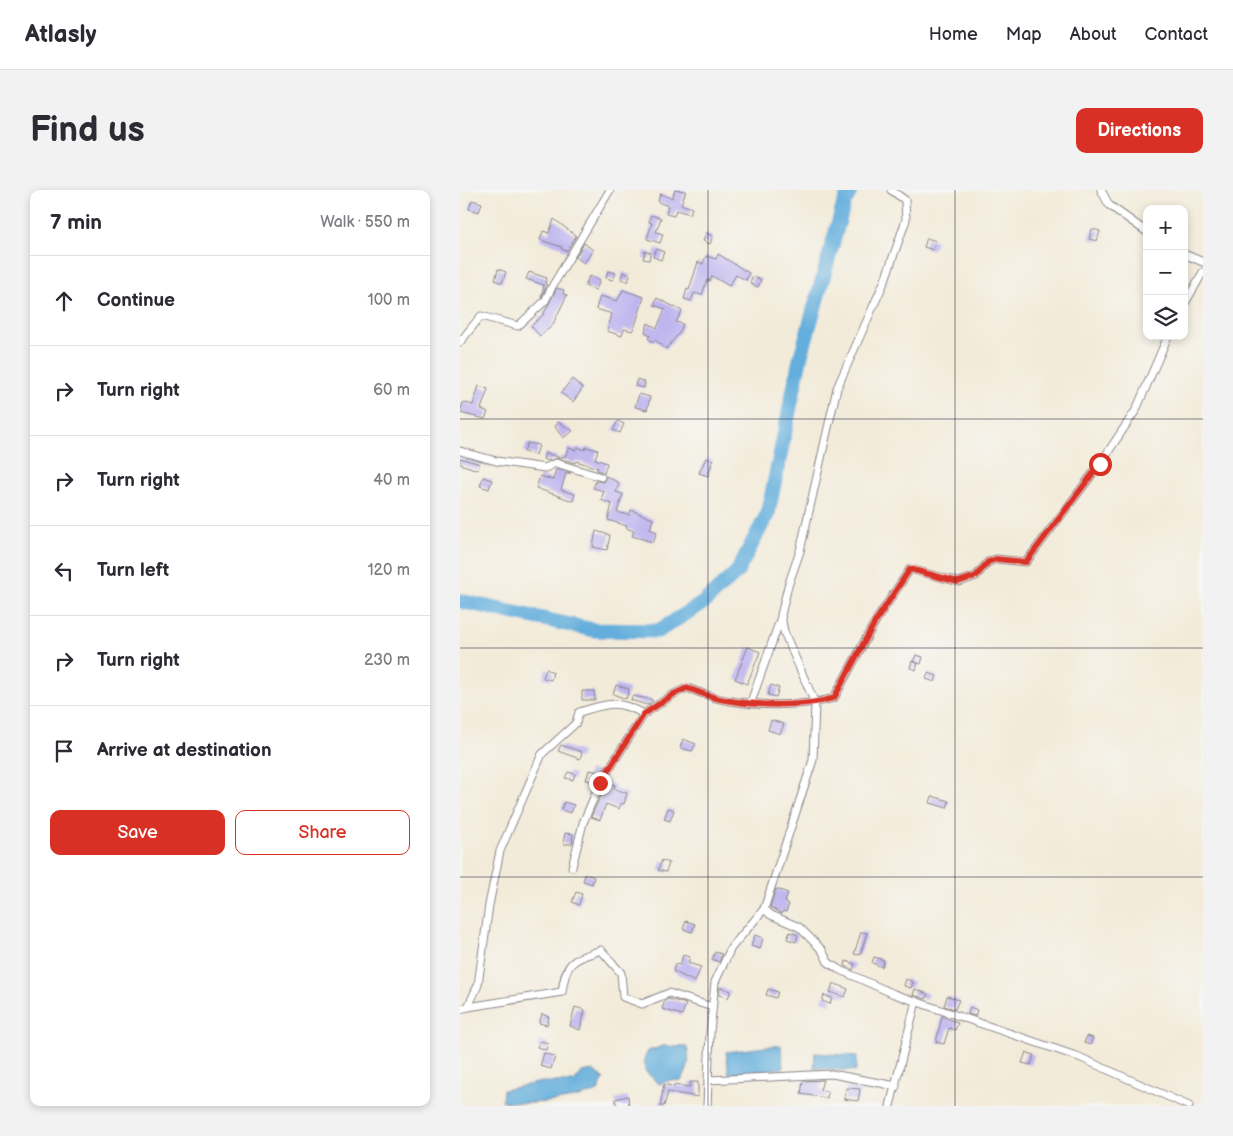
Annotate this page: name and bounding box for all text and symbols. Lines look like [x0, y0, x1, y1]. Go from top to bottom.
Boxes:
text: Atlasly [25, 20, 96, 49]
text: Home [929, 24, 978, 45]
text: Map [1006, 24, 1042, 45]
text: About [1070, 24, 1117, 45]
text: Contact [1145, 24, 1208, 45]
button: Directions [1076, 108, 1203, 153]
text: Find us [30, 109, 145, 152]
map controls [1143, 205, 1188, 340]
button: + [1143, 205, 1188, 250]
text: 7 min [50, 210, 102, 235]
text: Walk · 550 m [320, 213, 410, 232]
button: − [1143, 250, 1188, 295]
icon: ahead [50, 287, 78, 315]
text: Continue [97, 289, 175, 312]
text: 100 m [367, 291, 410, 310]
button: layers [1143, 295, 1188, 340]
icon: right [50, 377, 78, 405]
text: Turn right [97, 379, 180, 402]
text: 60 m [373, 381, 410, 400]
route start [1089, 453, 1112, 476]
icon: right [50, 467, 78, 495]
text: Turn right [97, 469, 180, 492]
text: 40 m [373, 471, 410, 490]
icon: left [50, 557, 78, 585]
text: Turn left [97, 559, 169, 582]
text: 120 m [367, 561, 410, 580]
icon: right [50, 647, 78, 675]
text: Turn right [97, 649, 180, 672]
text: 230 m [364, 651, 410, 670]
icon: arrive [50, 737, 78, 765]
text: Arrive at destination [97, 739, 272, 762]
route end [589, 772, 612, 795]
button: Save [50, 810, 225, 855]
button: Share [235, 810, 410, 855]

